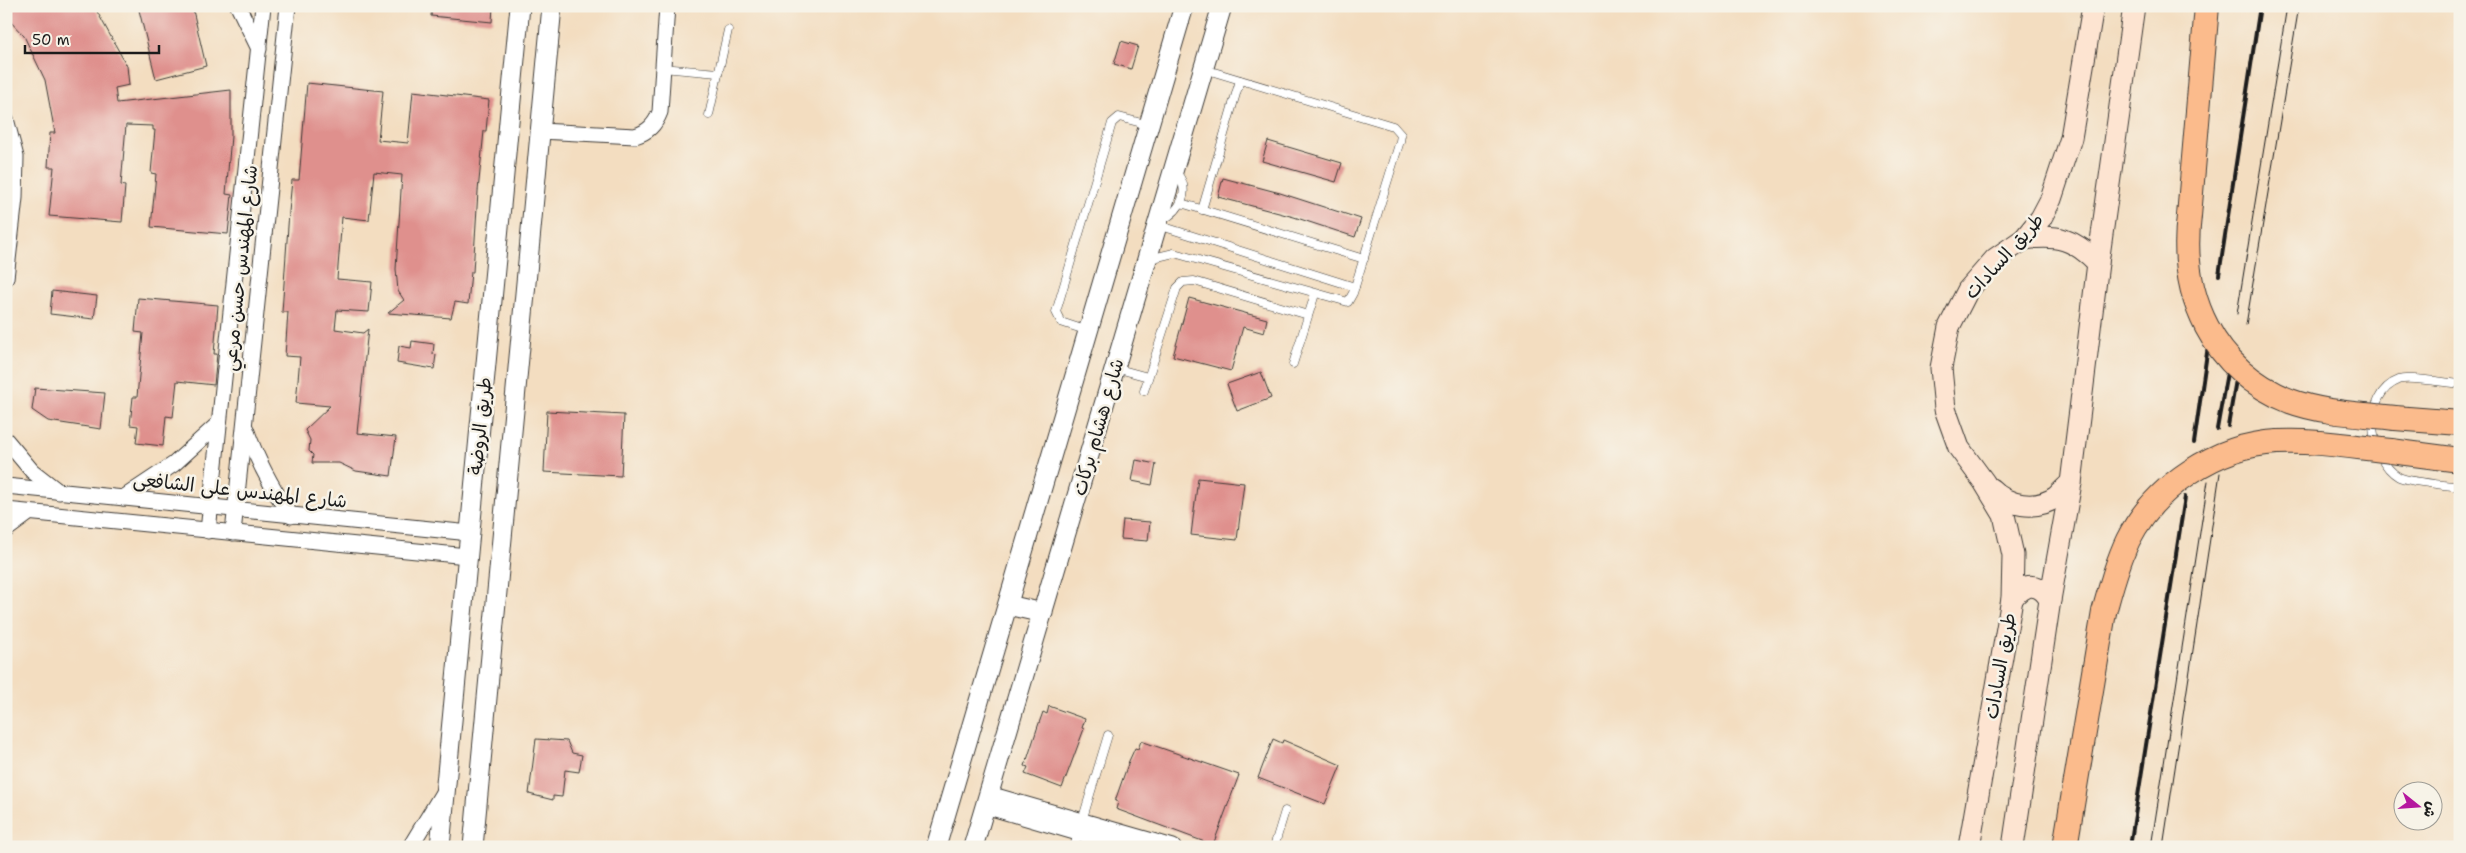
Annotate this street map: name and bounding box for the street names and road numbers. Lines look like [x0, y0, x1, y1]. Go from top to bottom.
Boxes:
street label: شارع المهندس حسن مرعي [217, 164, 267, 373]
street label: طريق السادات [1959, 208, 2049, 304]
street label: شارع هشام بركات [1066, 355, 1131, 499]
street label: طريق الروضة [462, 376, 498, 476]
street label: شارع المهندس على الشافعى [132, 466, 348, 515]
street label: طريق السادات [1978, 611, 2022, 721]

